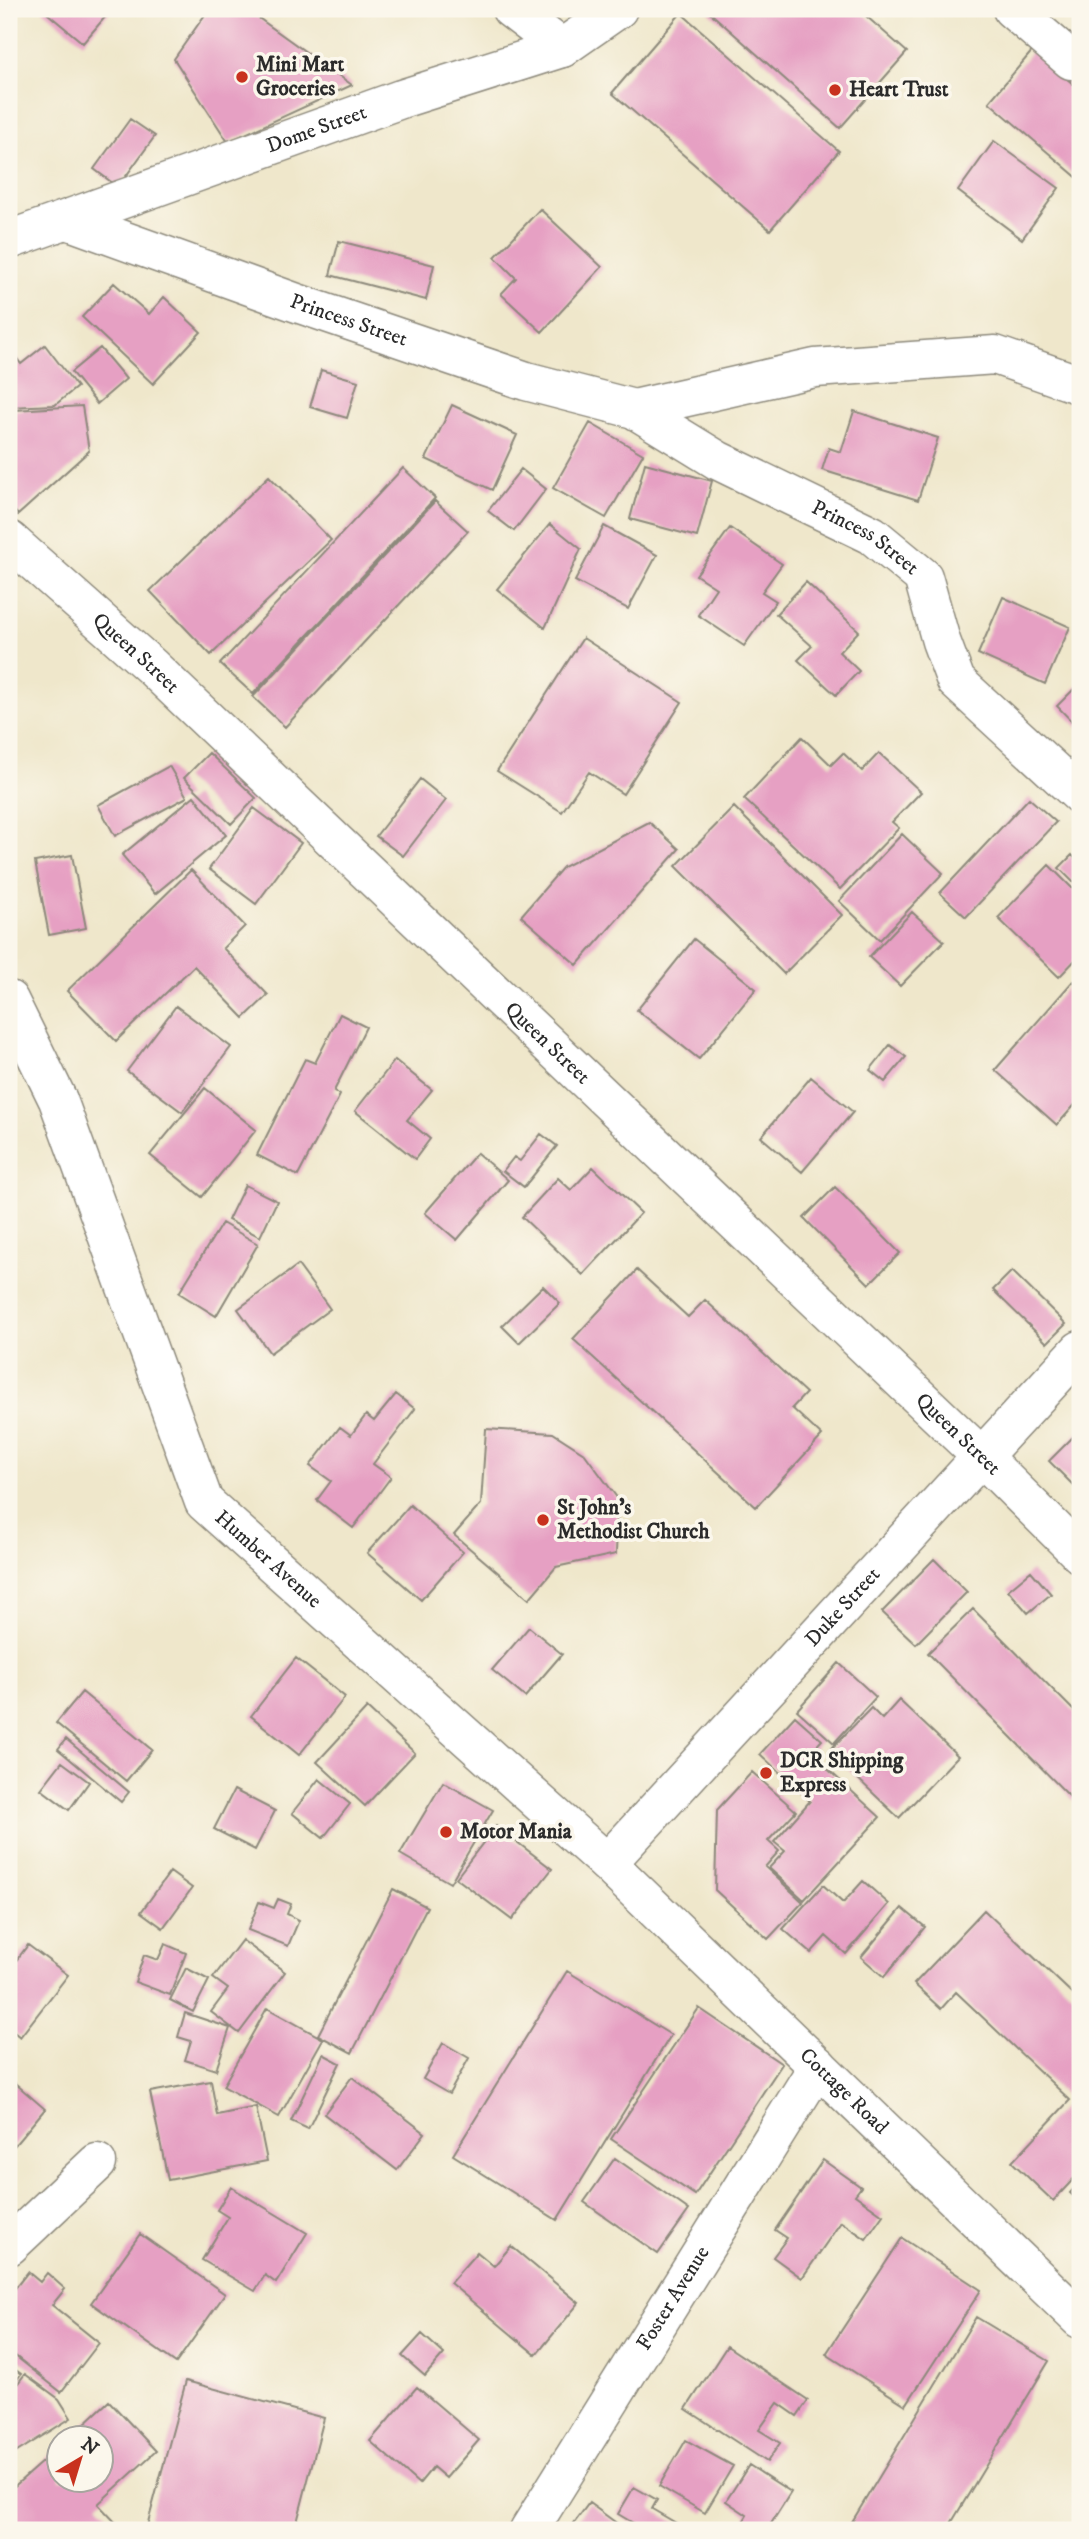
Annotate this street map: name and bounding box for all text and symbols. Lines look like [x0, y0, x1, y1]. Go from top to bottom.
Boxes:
place label: Mini Mart Groceries [256, 52, 344, 102]
marker: Mini Mart Groceries [234, 69, 250, 85]
place label: Heart Trust [849, 77, 949, 103]
marker: Heart Trust [827, 82, 843, 98]
street label: Dome Street [263, 99, 371, 159]
street label: Princess Street [286, 288, 411, 353]
street label: Princess Street [807, 495, 924, 581]
street label: Queen Street [87, 607, 185, 699]
street label: Queen Street [499, 996, 596, 1090]
street label: Queen Street [910, 1387, 1006, 1481]
place label: St John's Methodist Church [557, 1495, 710, 1545]
street label: Humber Avenue [209, 1505, 327, 1614]
marker: St John's Methodist Church [535, 1512, 551, 1528]
street label: Duke Street [800, 1562, 886, 1652]
place label: DCR Shipping Express [780, 1748, 904, 1798]
marker: DCR Shipping Express [758, 1765, 774, 1781]
place label: Motor Mania [460, 1819, 573, 1845]
marker: Motor Mania [438, 1824, 454, 1840]
street label: Cottage Road [794, 2043, 894, 2140]
street label: Foster Avenue [631, 2241, 716, 2355]
north arrow [46, 2424, 116, 2494]
text: N [76, 2433, 103, 2461]

